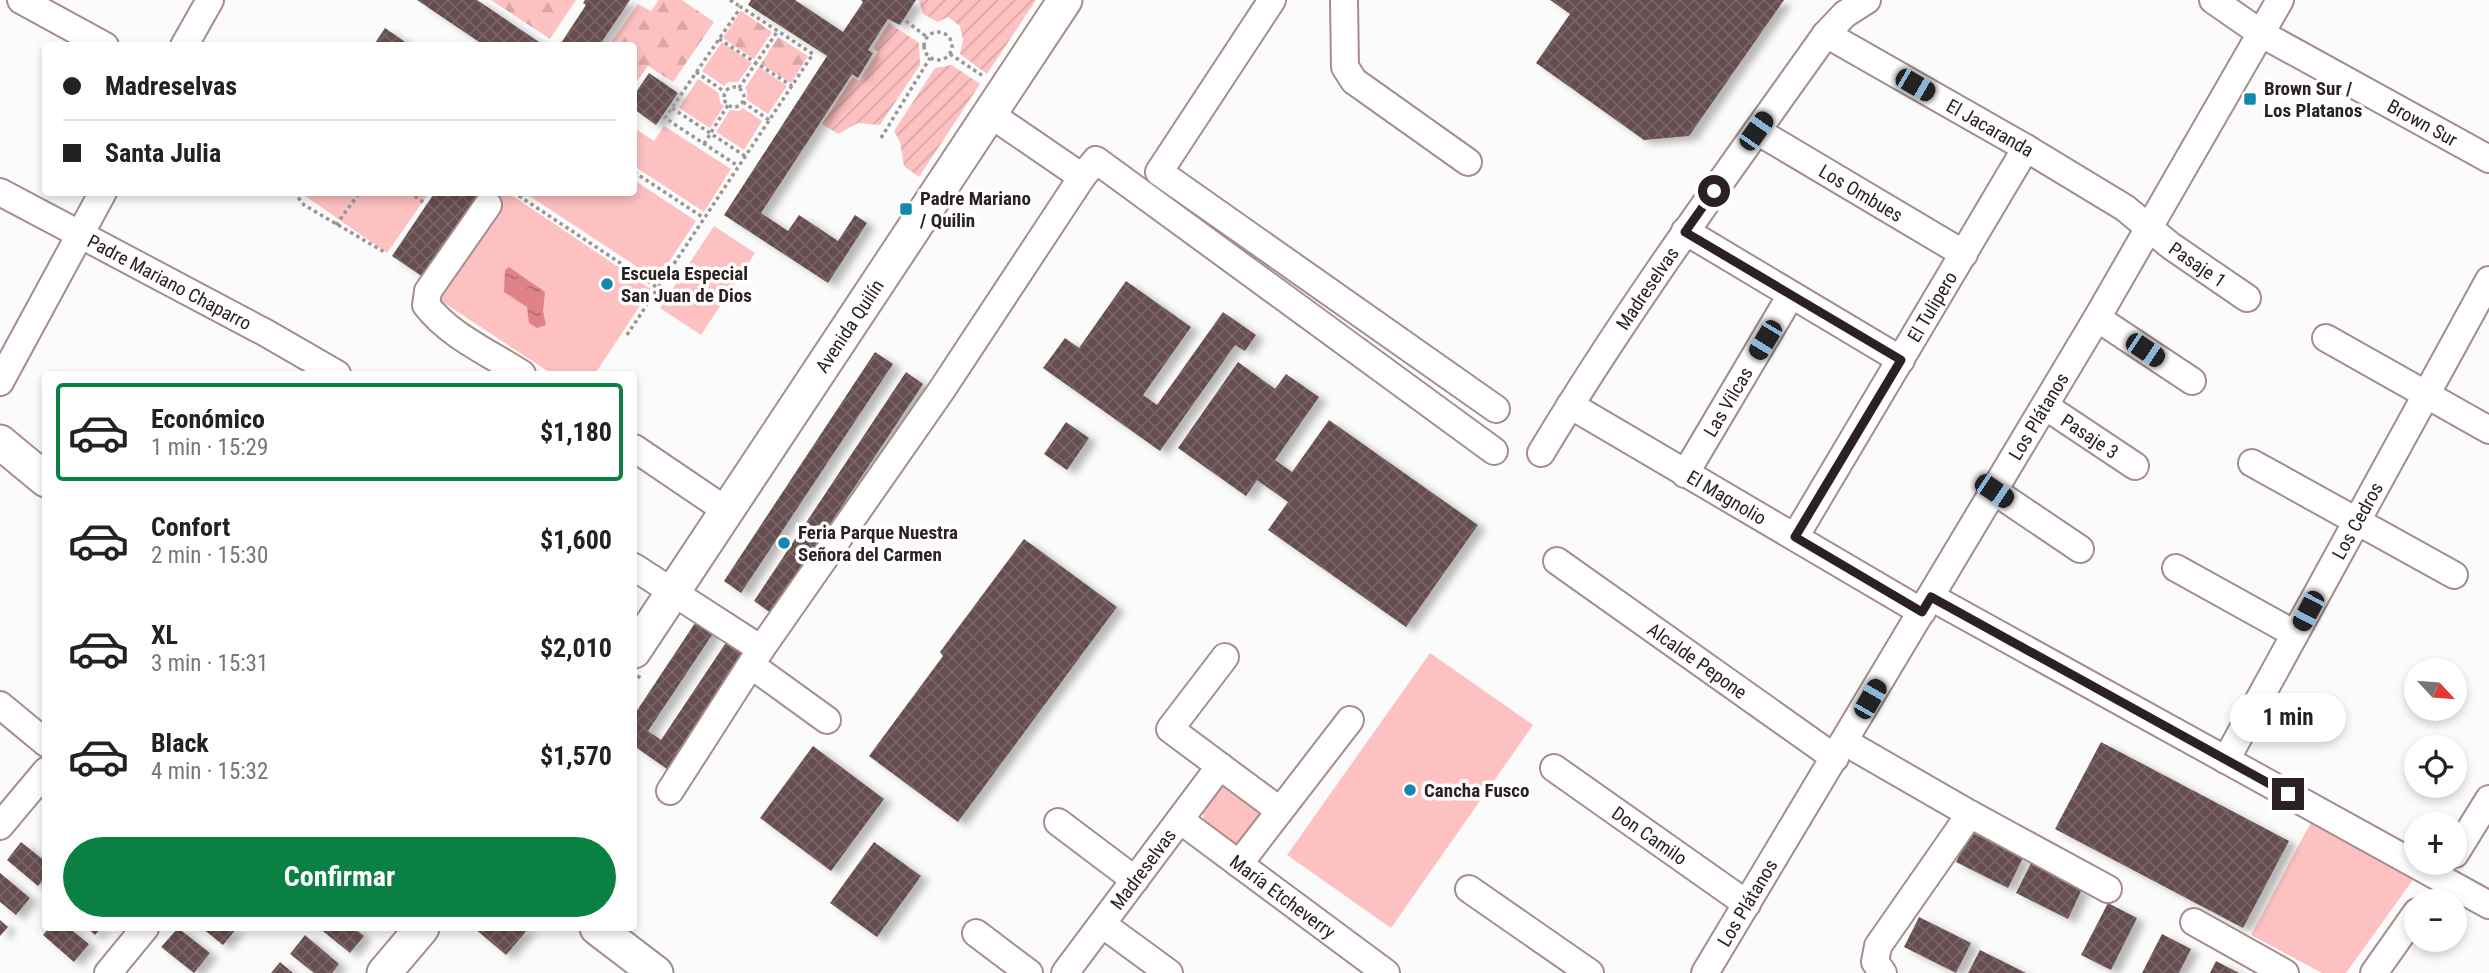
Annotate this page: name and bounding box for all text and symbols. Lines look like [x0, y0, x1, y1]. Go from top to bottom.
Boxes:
car [1892, 65, 1939, 105]
text: Madreselvas [105, 71, 237, 101]
place label: Brown Sur / Los Platanos [2264, 77, 2362, 122]
marker: Brown Sur / Los Platanos [2242, 91, 2258, 107]
street label: El Jacaranda [1942, 94, 2038, 162]
street label: Brown Sur [2383, 94, 2462, 151]
car [1736, 108, 1777, 154]
text: Santa Julia [105, 138, 221, 168]
street label: Los Ombues [1815, 159, 1907, 227]
route start [1698, 175, 1730, 207]
place label: Padre Mariano / Quilin [919, 187, 1031, 232]
marker: Padre Mariano / Quilin [898, 201, 914, 217]
street label: Padre Mariano Chaparro [83, 230, 255, 335]
street label: Pasaje 1 [2164, 237, 2230, 292]
street label: Madreselvas [1611, 243, 1684, 334]
place label: Escuela Especial San Juan de Dios [621, 262, 752, 307]
street label: El Tulipero [1902, 267, 1962, 346]
street label: Avenida Quilín [811, 275, 889, 377]
marker: Escuela Especial San Juan de Dios [599, 276, 615, 292]
car [1746, 317, 1785, 363]
car [2122, 330, 2169, 370]
street label: Las Vilcas [1699, 363, 1758, 441]
street label: Los Plátanos [2004, 368, 2074, 464]
icon: car [67, 401, 130, 464]
text: Económico [151, 404, 265, 434]
street label: Pasaje 3 [2057, 409, 2123, 464]
text: $1,180 [540, 417, 612, 447]
text: 1 min · 15:29 [151, 434, 268, 461]
street label: El Magnolio [1683, 465, 1770, 530]
car [1971, 471, 2018, 511]
street label: Los Cedros [2327, 478, 2388, 563]
icon: car [67, 509, 130, 572]
text: Confort [151, 512, 230, 542]
place label: Feria Parque Nuestra Señora del Carmen [798, 521, 958, 566]
text: $1,600 [540, 525, 612, 555]
marker: Feria Parque Nuestra Señora del Carmen [776, 535, 792, 551]
text: 2 min · 15:30 [151, 542, 268, 569]
car [2289, 588, 2328, 634]
icon: car [67, 617, 130, 680]
street label: Alcalde Pepone [1643, 618, 1751, 704]
text: XL [151, 620, 178, 650]
text: $2,010 [540, 633, 612, 663]
text: 3 min · 15:31 [151, 650, 268, 677]
north arrow [2404, 658, 2468, 721]
map controls [2404, 658, 2467, 952]
car [1851, 676, 1890, 722]
callout: 1 min [2230, 692, 2346, 742]
text: 1 min [2262, 704, 2314, 731]
icon: car [67, 725, 130, 788]
text: Black [151, 728, 209, 758]
button: locate [2404, 735, 2467, 798]
text: $1,570 [540, 741, 612, 771]
text: 4 min · 15:32 [151, 758, 268, 785]
route end [2272, 778, 2304, 810]
place label: Cancha Fusco [1424, 779, 1530, 802]
marker: Cancha Fusco [1402, 782, 1418, 798]
street label: Don Camilo [1607, 801, 1691, 870]
button: + [2404, 812, 2467, 875]
street label: Madreselvas [1106, 824, 1181, 914]
button: Confirmar [63, 837, 616, 917]
street label: María Etcheverry [1225, 850, 1340, 943]
street label: Los Plátanos [1713, 855, 1783, 951]
button: − [2404, 889, 2467, 952]

